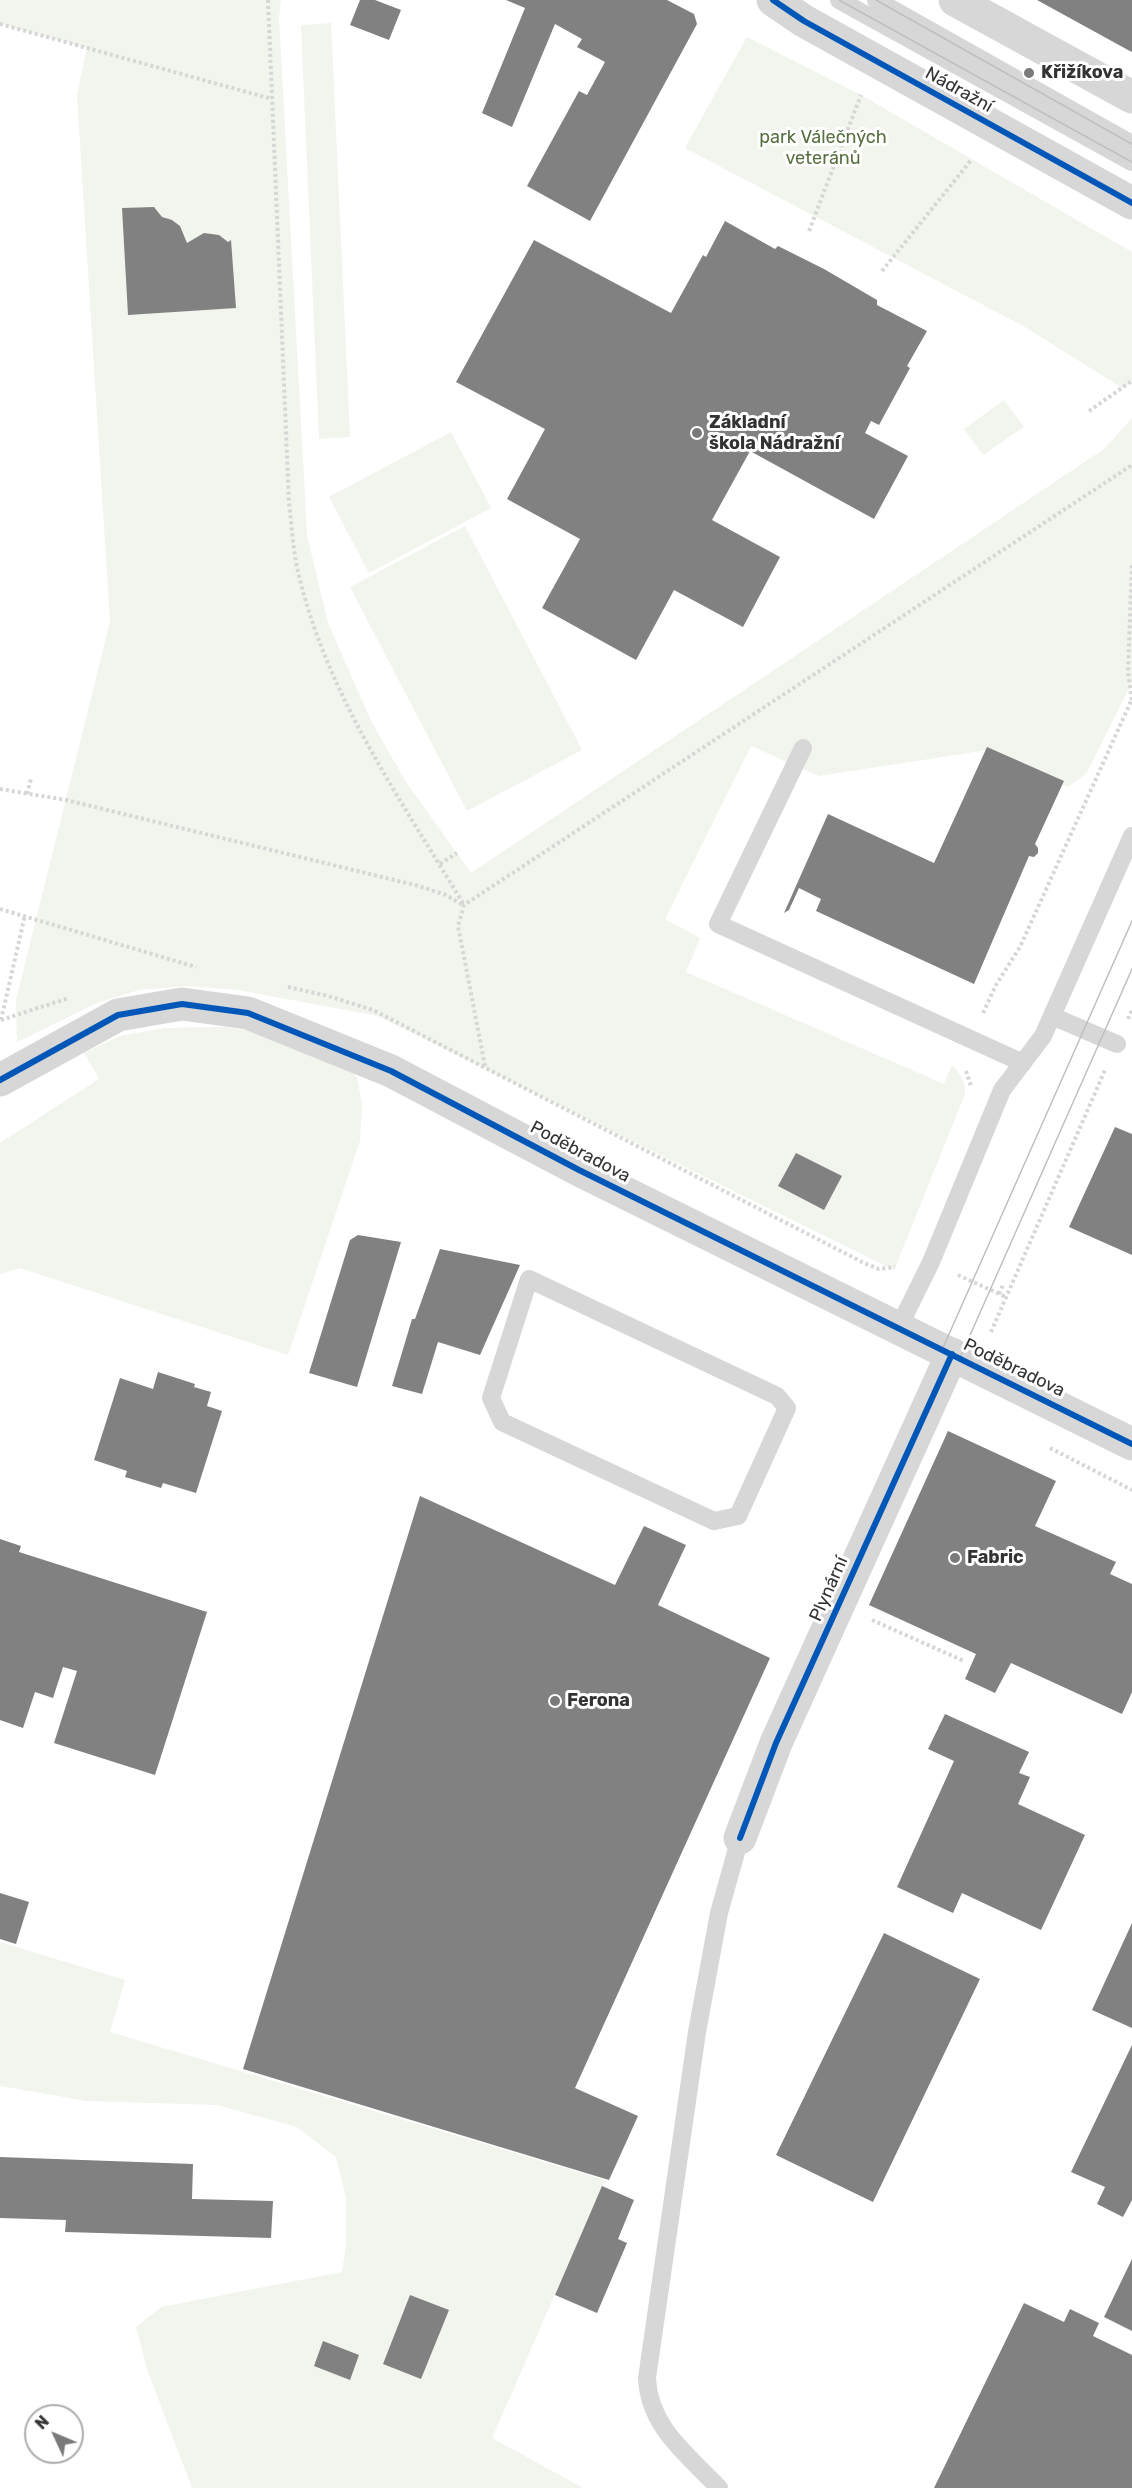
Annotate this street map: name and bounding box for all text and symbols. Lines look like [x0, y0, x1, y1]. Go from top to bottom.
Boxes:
place label: Křižíkova [1041, 62, 1123, 84]
street label: Nádražní [921, 63, 997, 117]
marker: Křižíkova [1022, 66, 1036, 80]
park label: park Válečných veteránů [759, 127, 887, 170]
place label: Základní škola Nádražní [709, 412, 840, 454]
marker: Základní škola Nádražní [690, 426, 704, 440]
street label: Poděbradova [526, 1117, 634, 1187]
street label: Poděbradova [960, 1334, 1068, 1402]
place label: Fabric [967, 1547, 1024, 1569]
marker: Fabric [948, 1551, 962, 1565]
street label: Plynární [805, 1553, 853, 1625]
place label: Ferona [567, 1690, 630, 1712]
marker: Ferona [548, 1694, 562, 1708]
north arrow [24, 2404, 84, 2464]
text: N [31, 2412, 53, 2433]

